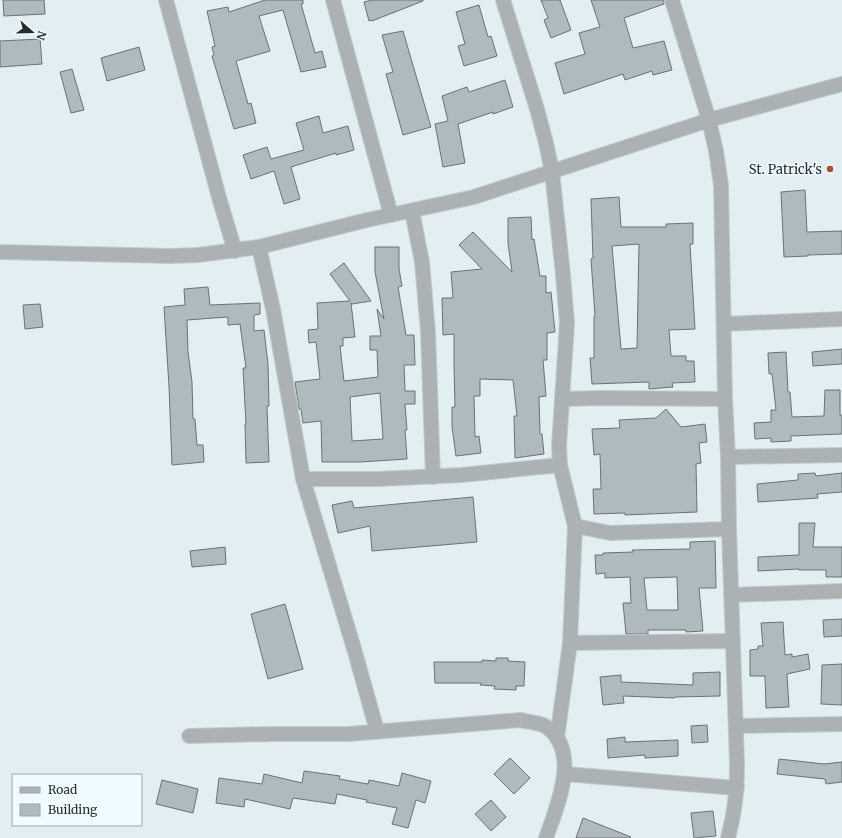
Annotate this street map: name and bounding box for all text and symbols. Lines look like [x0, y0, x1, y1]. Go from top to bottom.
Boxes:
north arrow [12, 12, 52, 52]
text: N [33, 29, 49, 42]
place label: St. Patrick's [749, 161, 822, 178]
marker: St. Patrick's [825, 164, 835, 174]
legend [12, 774, 142, 826]
text: Road [48, 782, 77, 797]
text: Building [48, 802, 98, 817]

